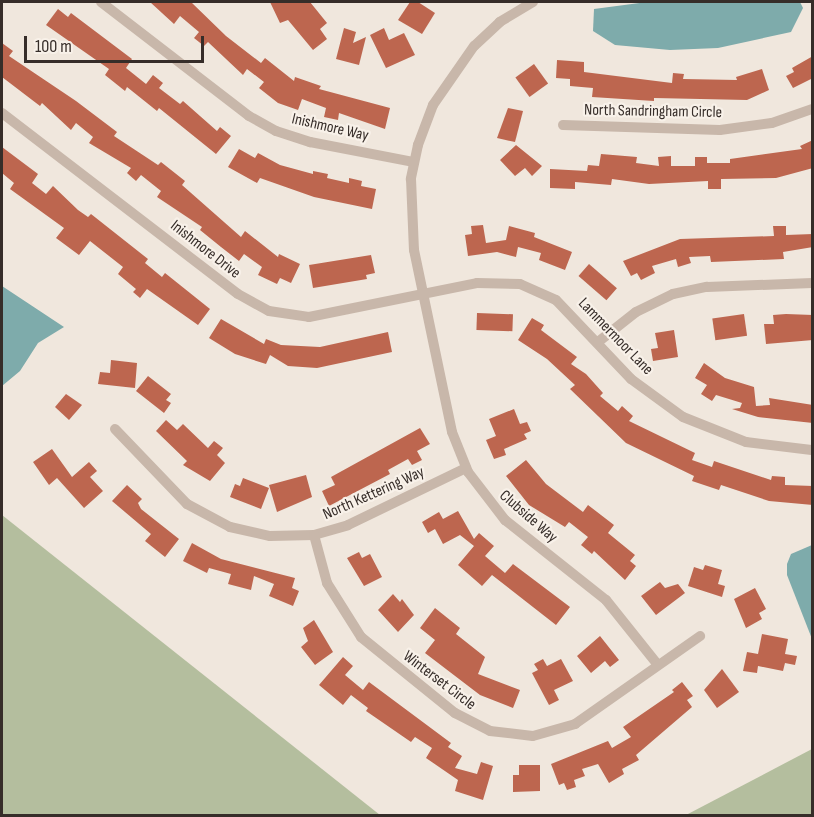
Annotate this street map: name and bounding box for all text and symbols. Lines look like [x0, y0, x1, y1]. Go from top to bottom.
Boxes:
scale bar [27, 24, 207, 62]
text: 100 m [35, 36, 72, 57]
street label: North Sandringham Circle [584, 101, 722, 123]
street label: Inishmore Way [290, 110, 370, 146]
street label: Inishmore Drive [166, 217, 244, 283]
street label: Lammermoor Lane [573, 294, 657, 380]
street label: North Kettering Way [320, 463, 428, 525]
street label: Clubside Way [495, 487, 561, 547]
street label: Winterset Circle [399, 647, 479, 715]

